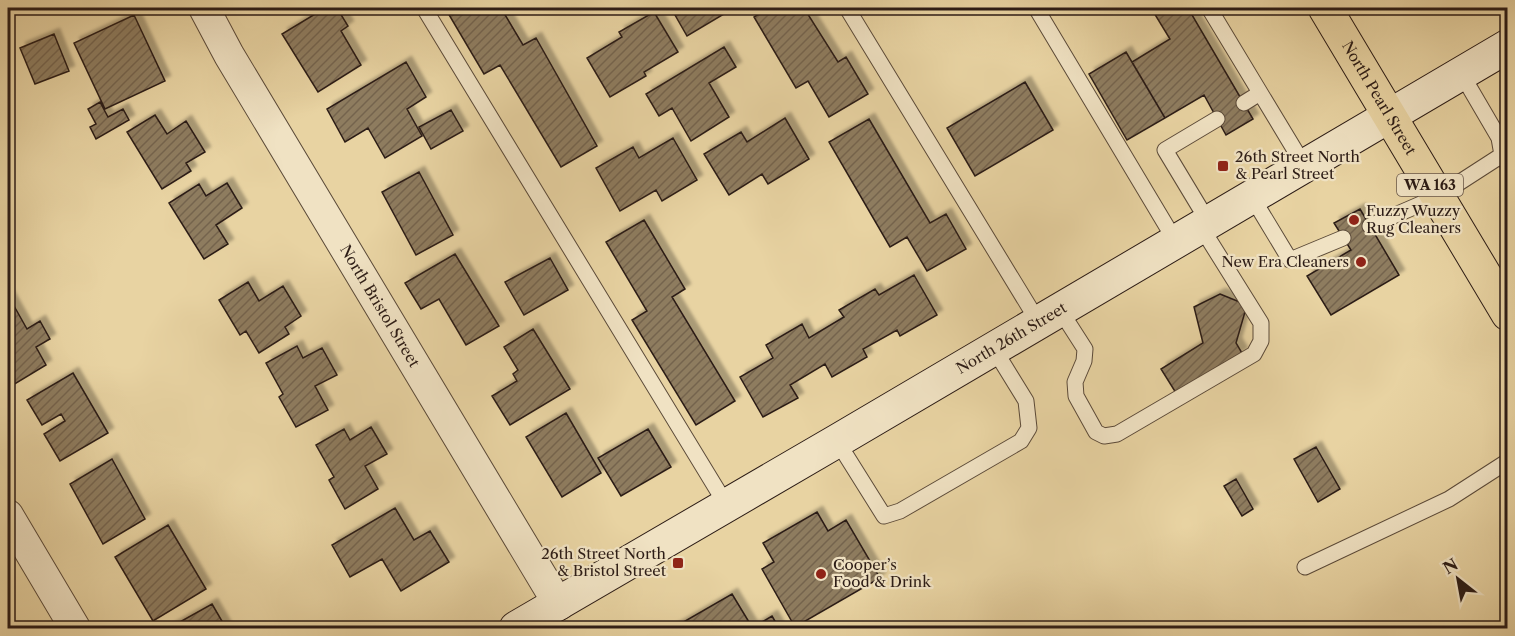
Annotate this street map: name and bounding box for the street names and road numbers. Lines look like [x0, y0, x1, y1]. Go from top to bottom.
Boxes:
street label: North Pearl Street [1338, 37, 1421, 159]
road number: WA 163 [1397, 174, 1463, 196]
street label: North Bristol Street [336, 241, 424, 371]
street label: North 26th Street [953, 298, 1071, 378]

